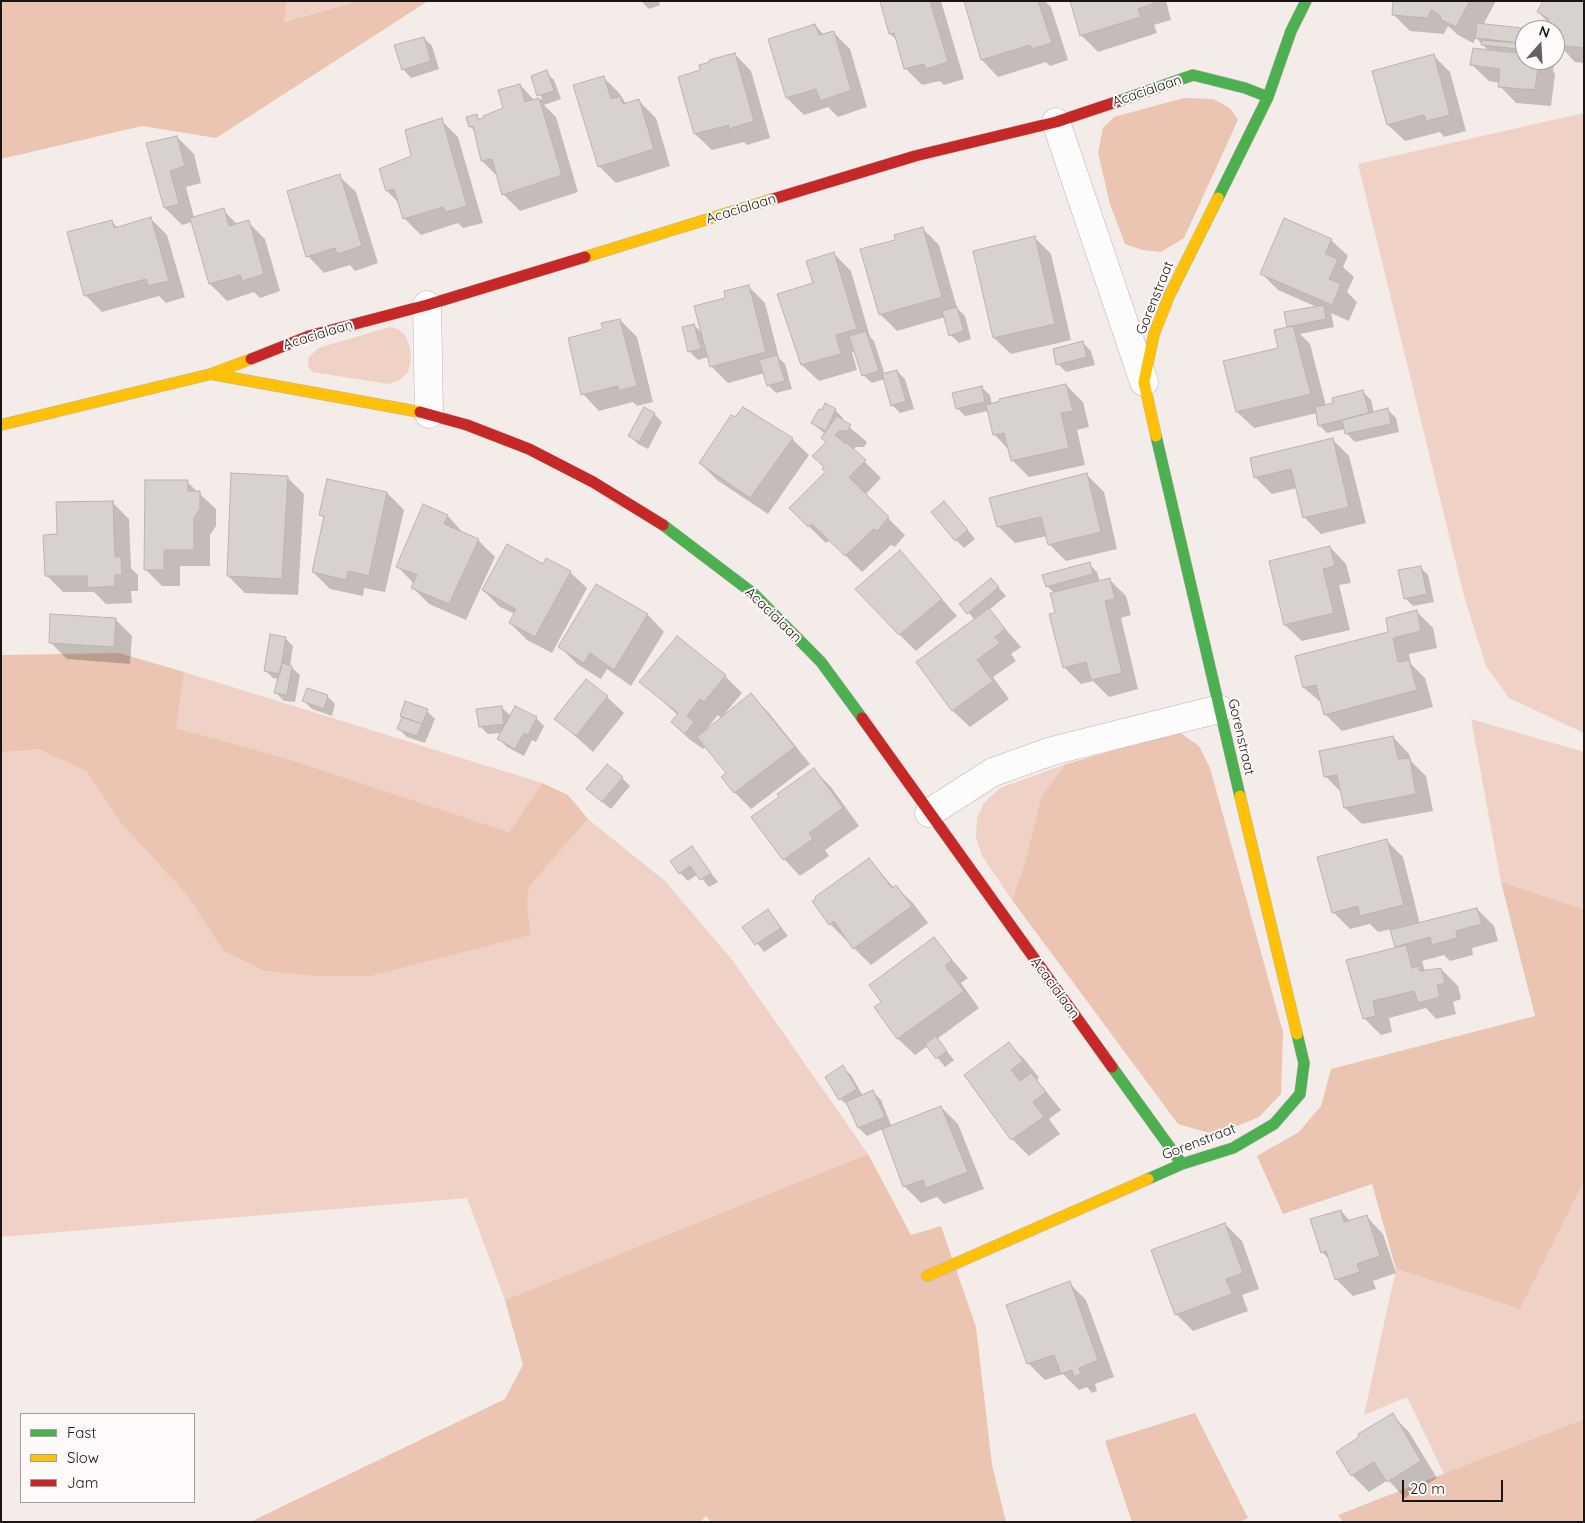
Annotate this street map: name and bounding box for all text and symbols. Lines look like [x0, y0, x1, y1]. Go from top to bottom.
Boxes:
north arrow [1515, 20, 1565, 70]
text: N [1537, 22, 1552, 42]
street label: Acacialaan [1110, 71, 1184, 111]
street label: Acacialaan [704, 190, 778, 228]
street label: Gorenstraat [1133, 259, 1177, 337]
street label: Acacialaan [281, 316, 355, 354]
street label: Acacialaan [741, 584, 805, 646]
street label: Gorenstraat [1224, 697, 1258, 777]
street label: Acacialaan [1027, 954, 1083, 1022]
street label: Gorenstraat [1160, 1120, 1238, 1164]
legend [20, 1413, 195, 1503]
text: Fast [67, 1423, 96, 1442]
text: Slow [67, 1448, 99, 1467]
scale bar [1405, 1470, 1506, 1502]
text: Jam [67, 1473, 98, 1492]
text: 20 m [1410, 1479, 1445, 1498]

